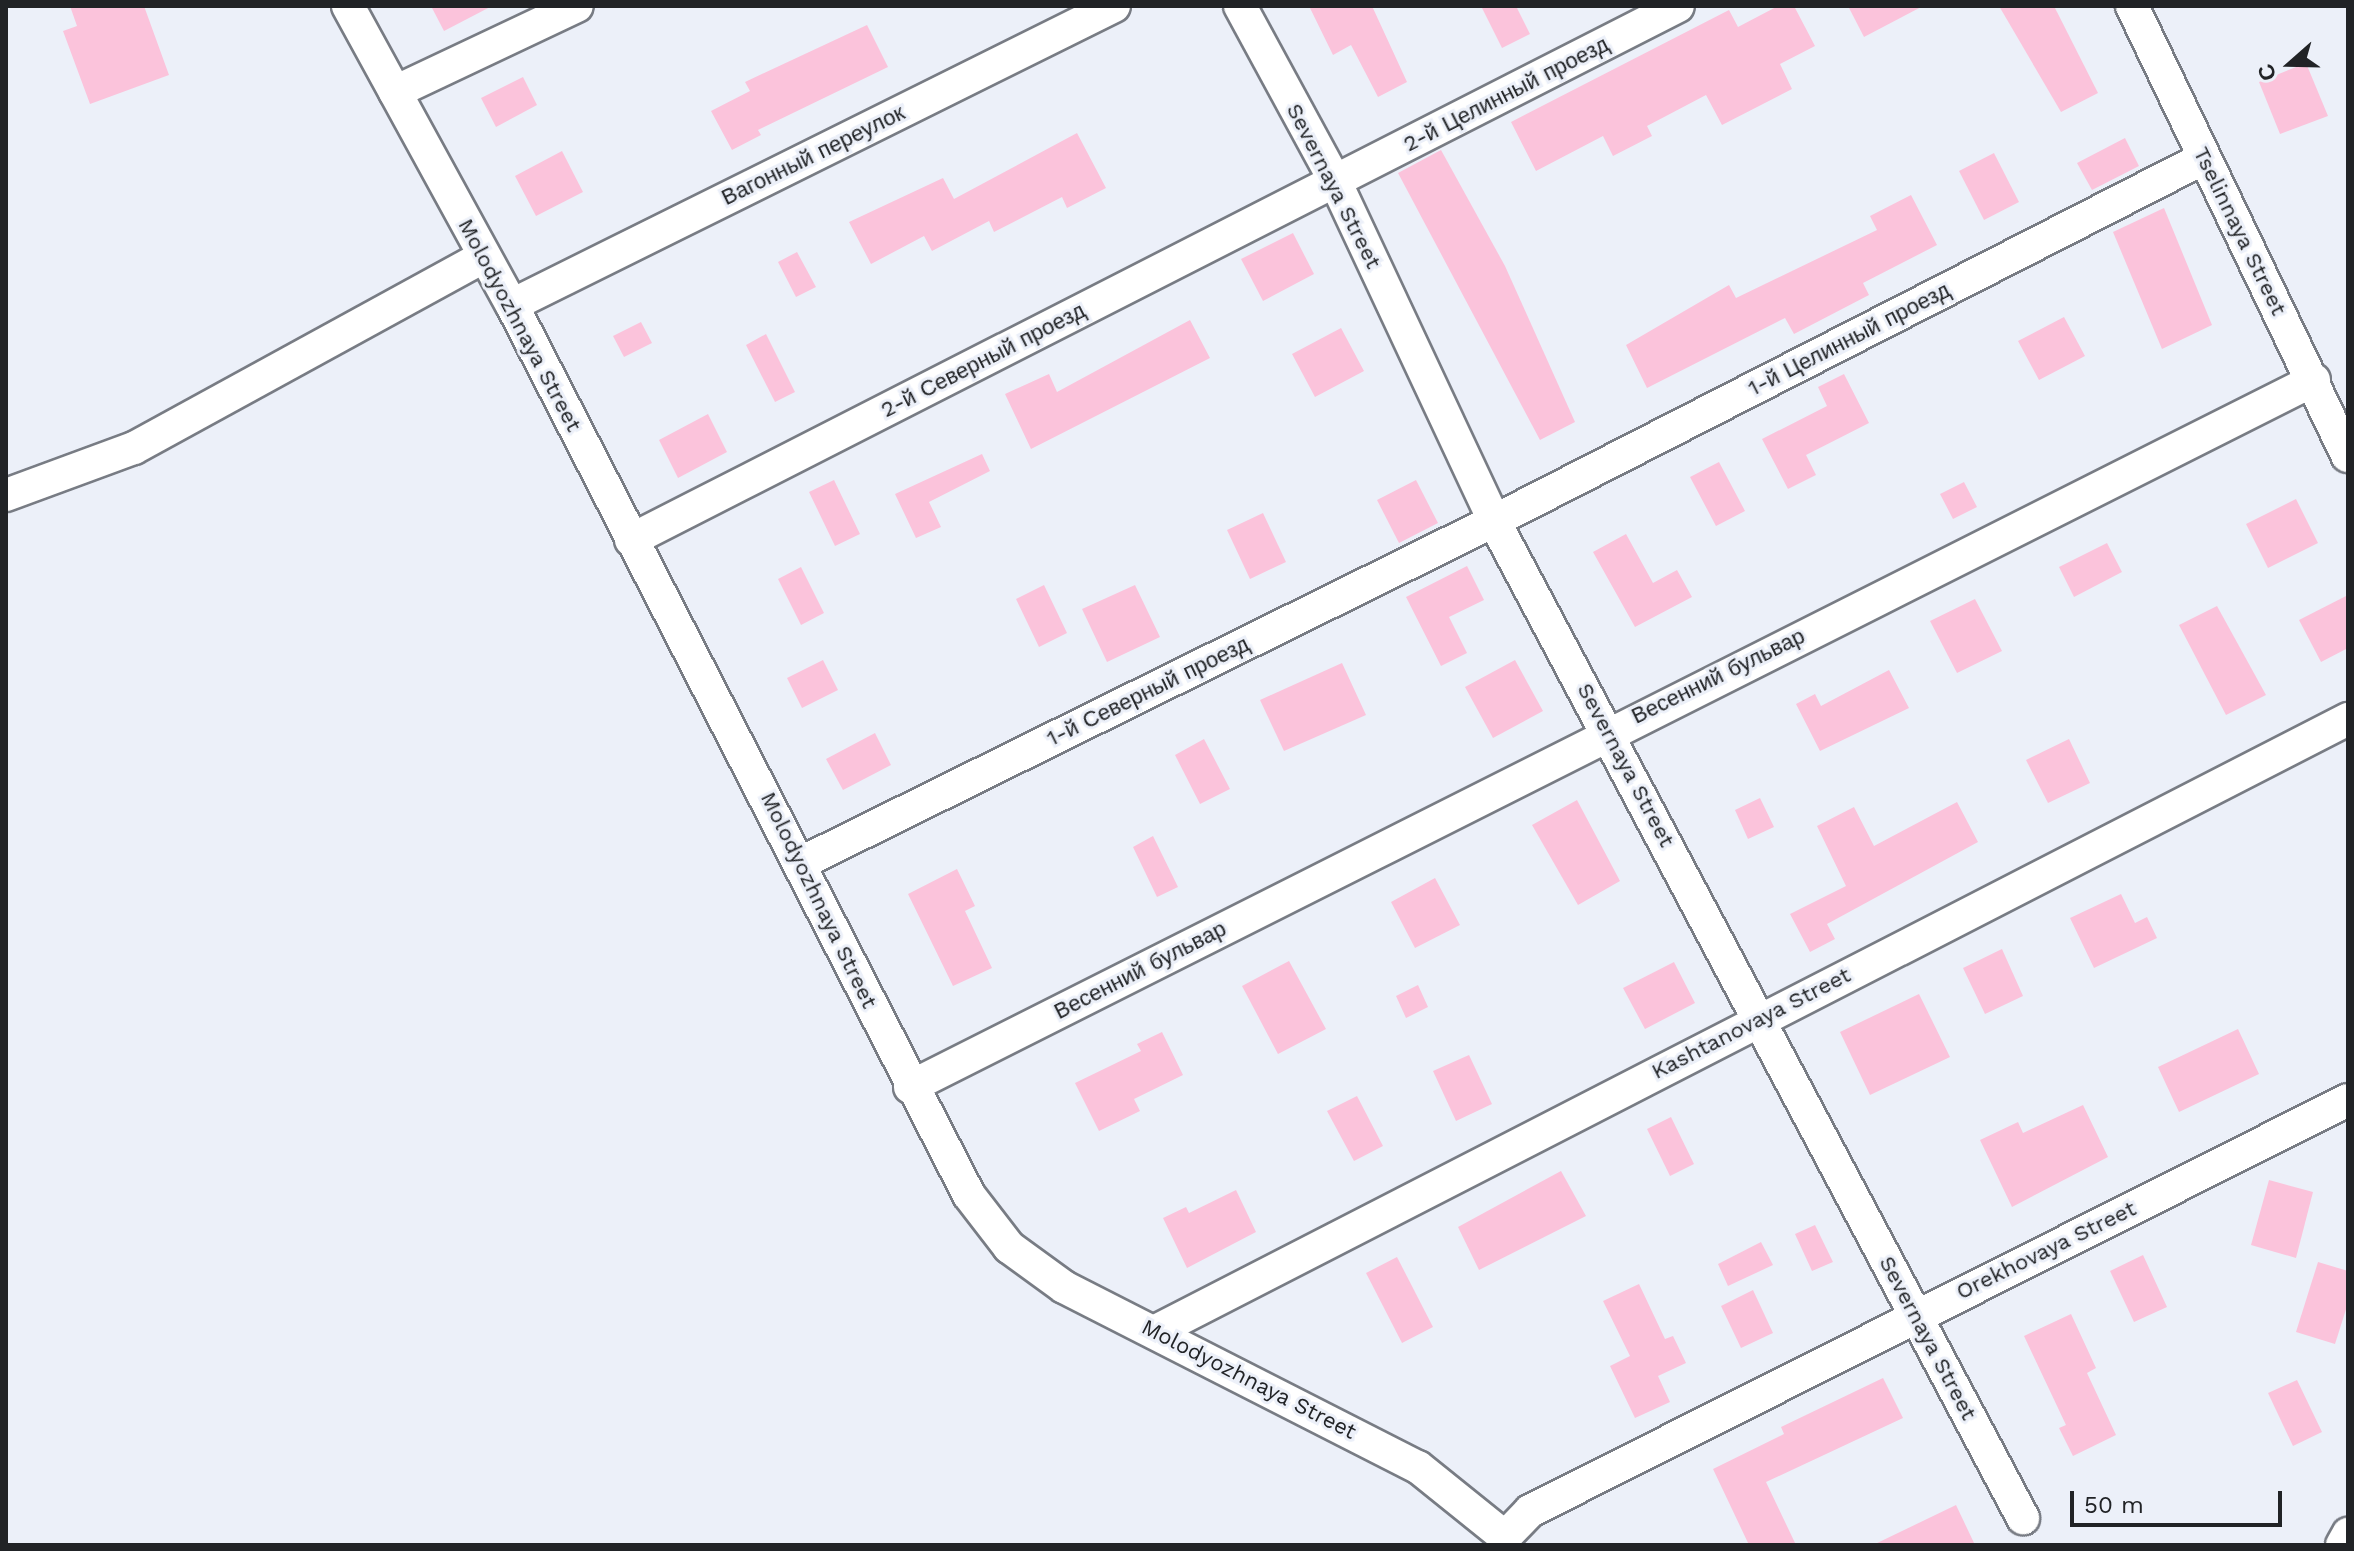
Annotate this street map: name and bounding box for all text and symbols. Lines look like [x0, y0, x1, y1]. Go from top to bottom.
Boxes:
north arrow [2250, 24, 2330, 104]
street label: 2-й Целинный проезд [1399, 31, 1613, 157]
text: С [2253, 61, 2281, 84]
street label: Вагонный переулок [717, 99, 909, 211]
street label: Severnaya Street [1281, 99, 1387, 273]
street label: Tselinnaya Street [2188, 142, 2292, 320]
street label: Molodyozhnaya Street [452, 214, 588, 436]
street label: 1-й Целинный проезд [1744, 277, 1954, 401]
street label: 2-й Северный проезд [876, 297, 1090, 423]
street label: Весенний бульвар [1627, 623, 1809, 729]
street label: 1-й Северный проезд [1042, 630, 1254, 752]
street label: Severnaya Street [1572, 678, 1680, 852]
street label: Molodyozhnaya Street [755, 787, 883, 1013]
street label: Весенний бульвар [1050, 915, 1230, 1025]
street label: Kashtanovaya Street [1647, 961, 1855, 1085]
street label: Orekhovaya Street [1952, 1195, 2140, 1305]
street label: Severnaya Street [1874, 1251, 1982, 1425]
street label: Molodyozhnaya Street [1137, 1313, 1361, 1445]
scale bar [2074, 1475, 2286, 1525]
text: 50 m [2084, 1491, 2144, 1519]

